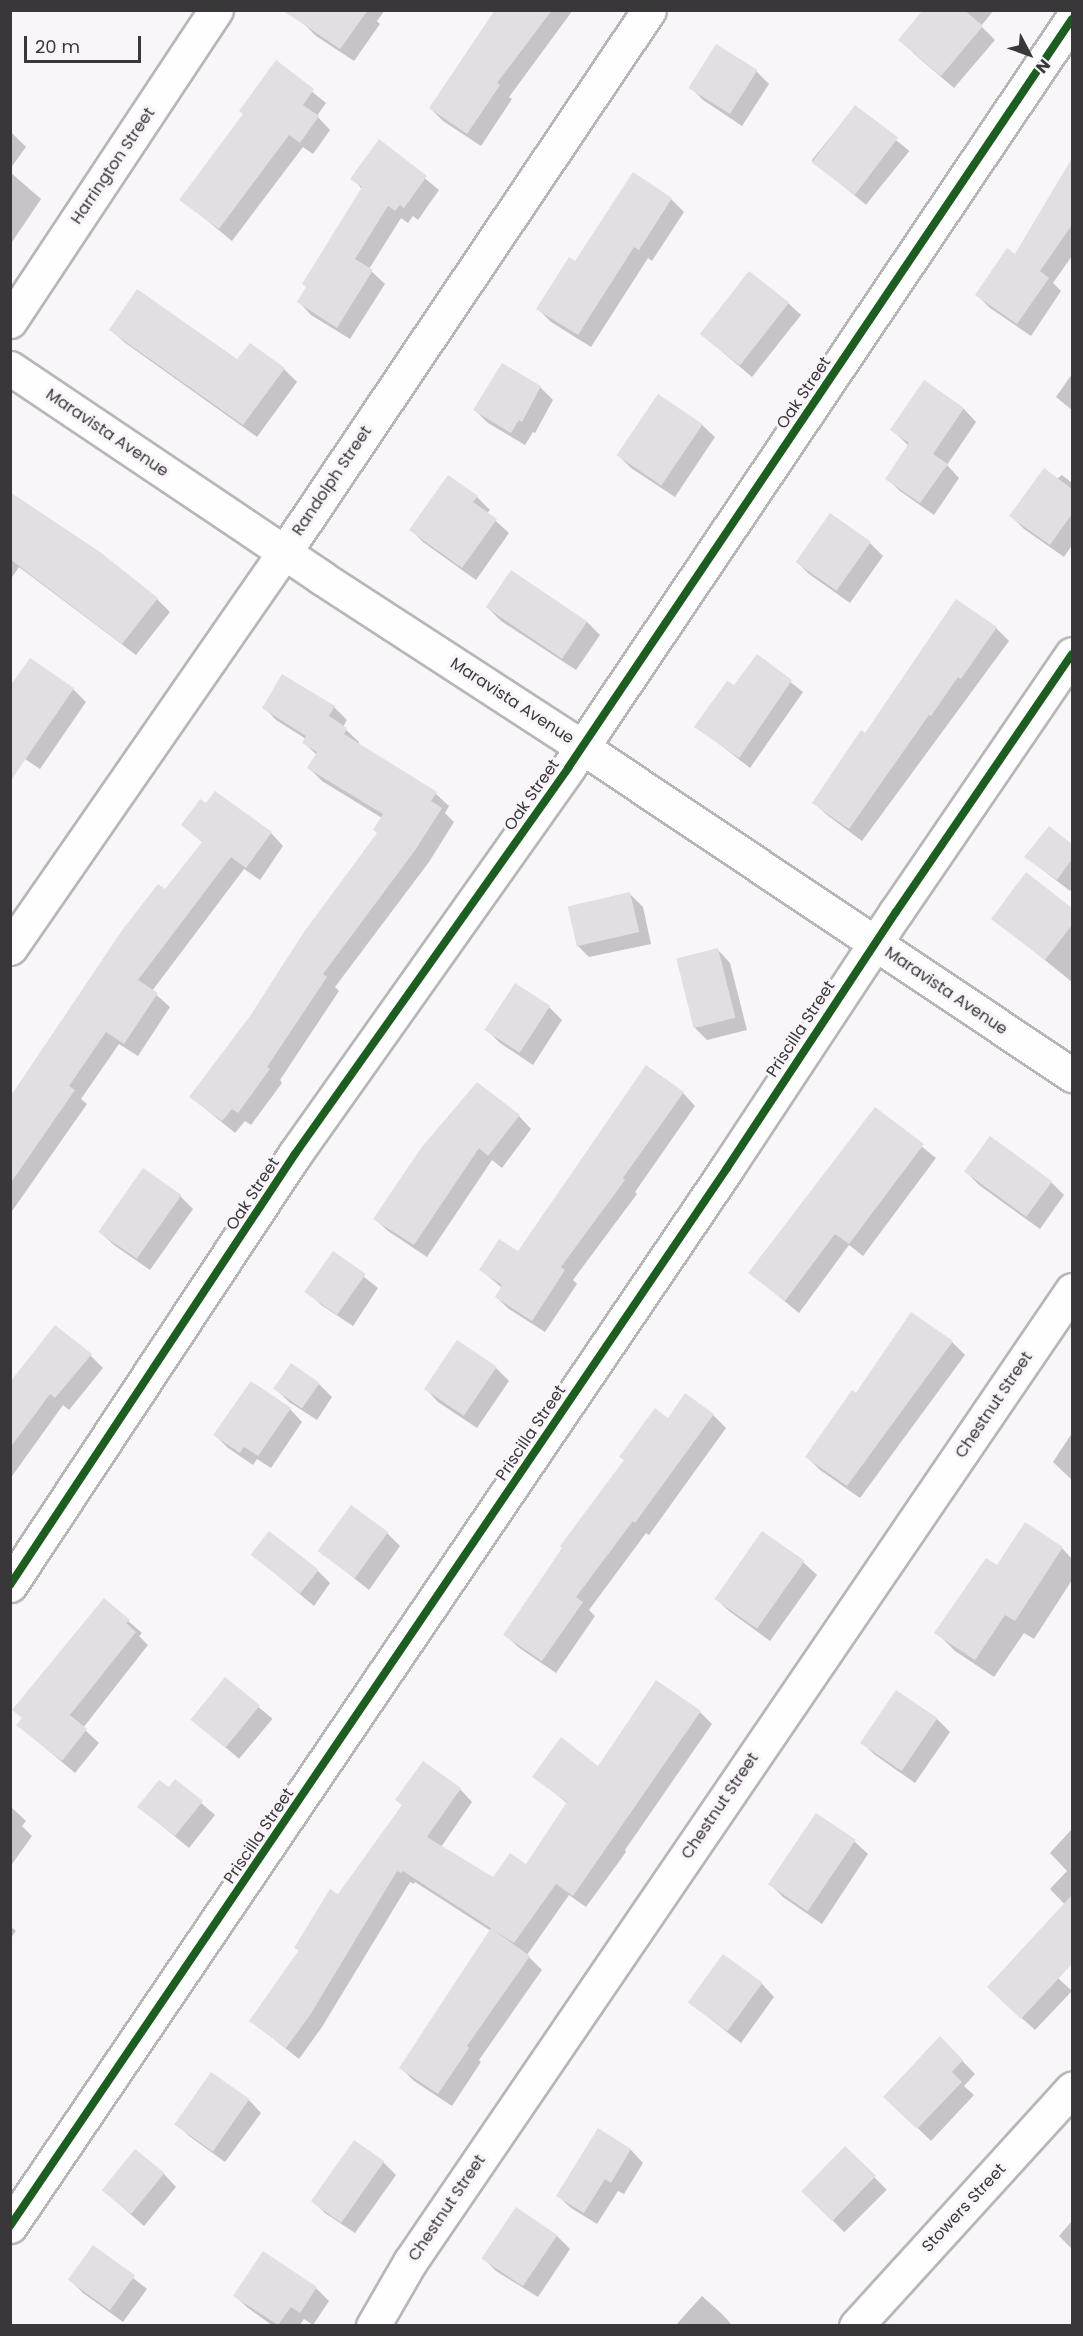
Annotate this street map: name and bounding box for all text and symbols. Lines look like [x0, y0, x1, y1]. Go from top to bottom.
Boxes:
scale bar [27, 24, 144, 62]
north arrow [999, 24, 1059, 84]
text: 20 m [35, 34, 80, 59]
text: N [1030, 54, 1056, 78]
street label: Harrington Street [67, 104, 159, 228]
street label: Oak Street [773, 353, 835, 433]
street label: Maravista Avenue [42, 385, 172, 481]
street label: Randolph Street [288, 423, 376, 539]
street label: Maravista Avenue [447, 654, 577, 748]
street label: Oak Street [500, 756, 564, 834]
street label: Maravista Avenue [881, 943, 1011, 1039]
street label: Priscilla Street [763, 977, 839, 1081]
street label: Oak Street [222, 1154, 284, 1234]
street label: Chestnut Street [951, 1348, 1037, 1462]
street label: Priscilla Street [492, 1382, 570, 1484]
street label: Chestnut Street [677, 1749, 763, 1863]
street label: Priscilla Street [220, 1785, 298, 1887]
street label: Chestnut Street [404, 2151, 490, 2265]
street label: Stowers Street [918, 2160, 1010, 2256]

